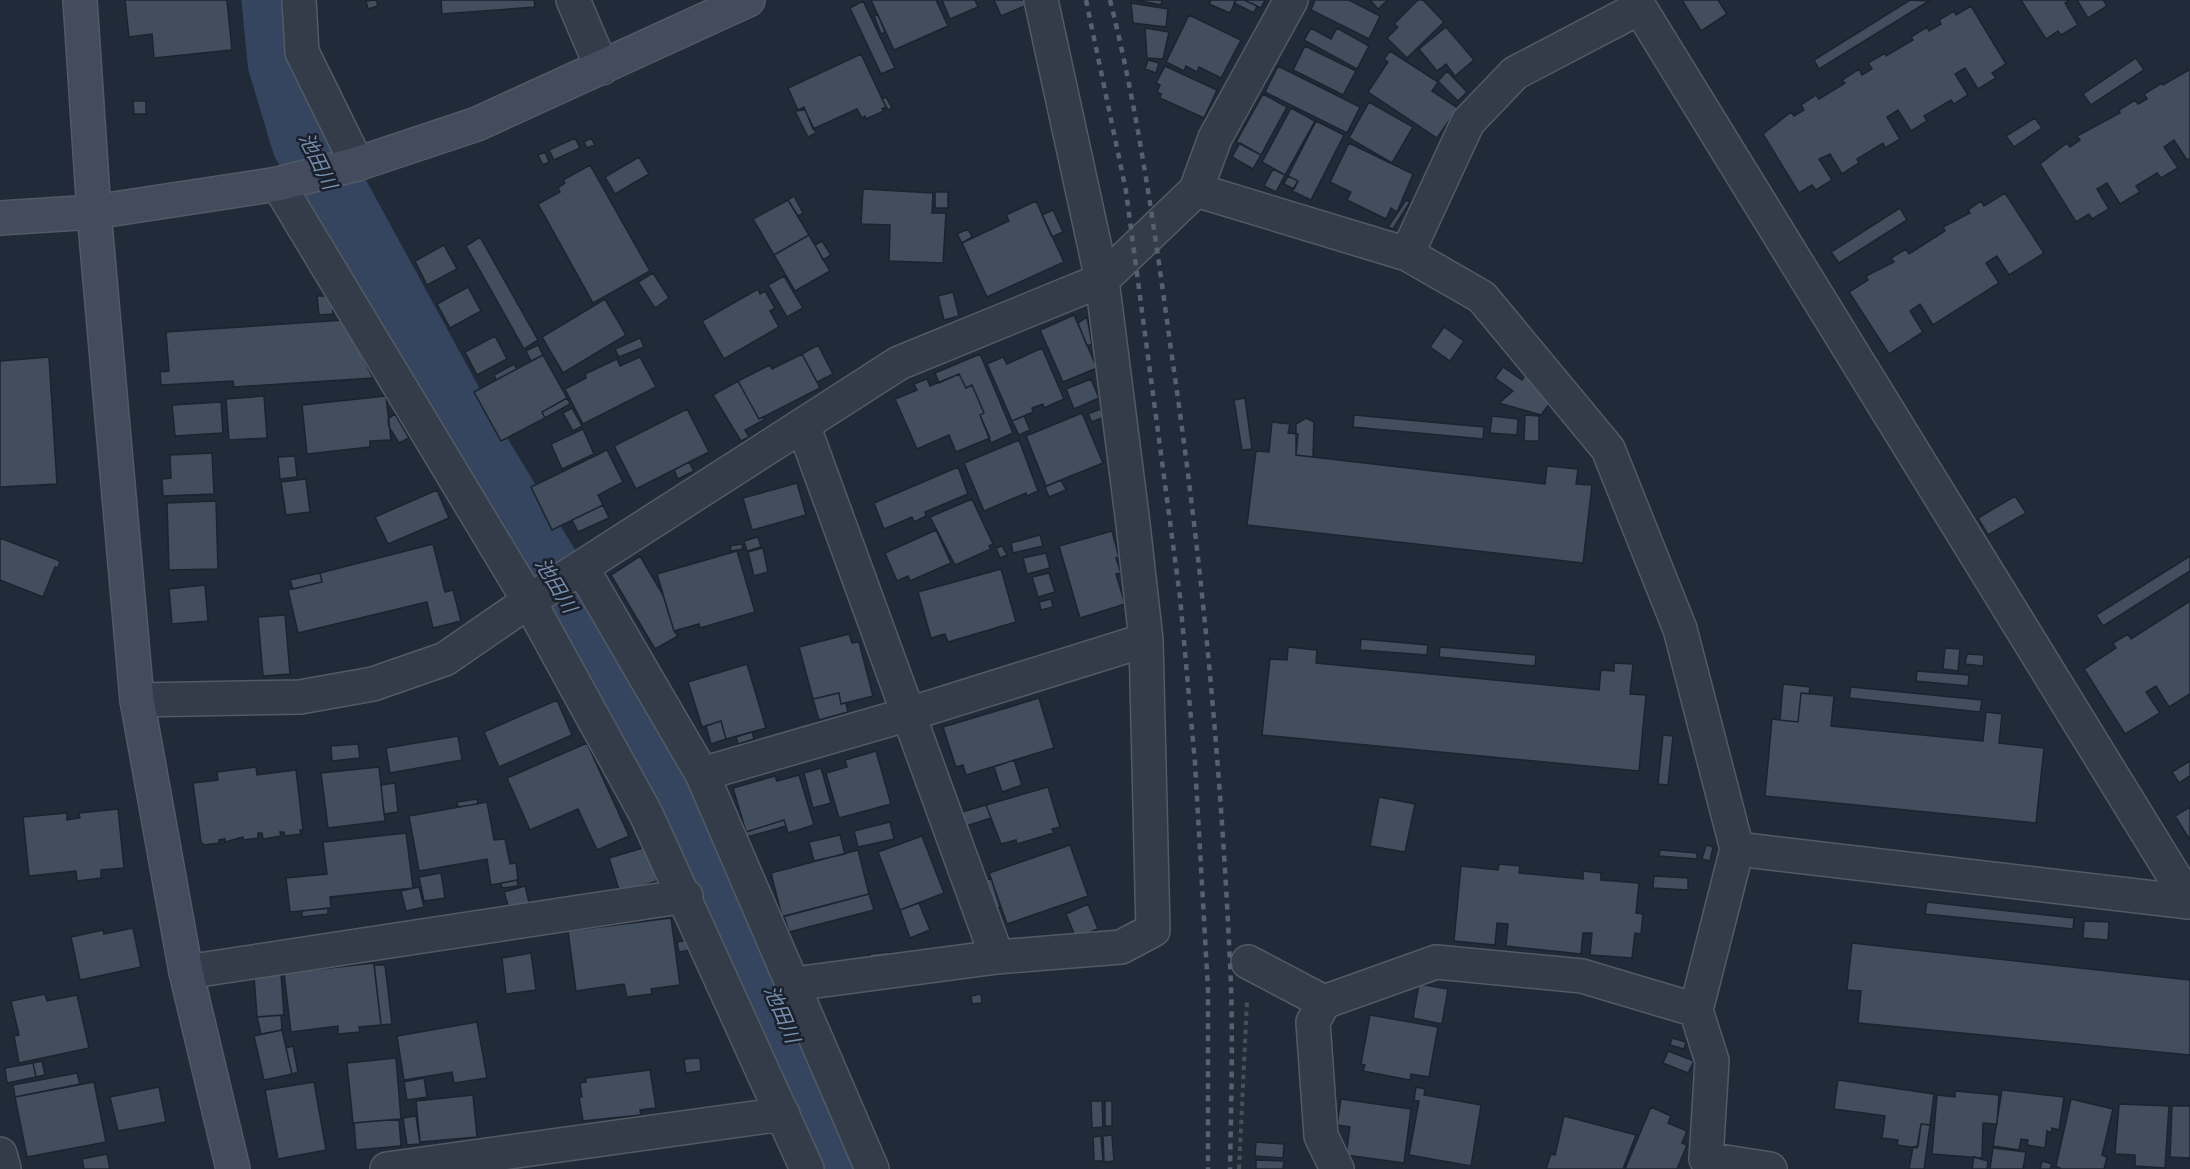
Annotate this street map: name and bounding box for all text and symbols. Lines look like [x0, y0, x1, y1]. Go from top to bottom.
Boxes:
water label: 池田川 [294, 129, 343, 195]
water label: 池田川 [530, 553, 583, 619]
water label: 池田川 [759, 982, 806, 1048]

